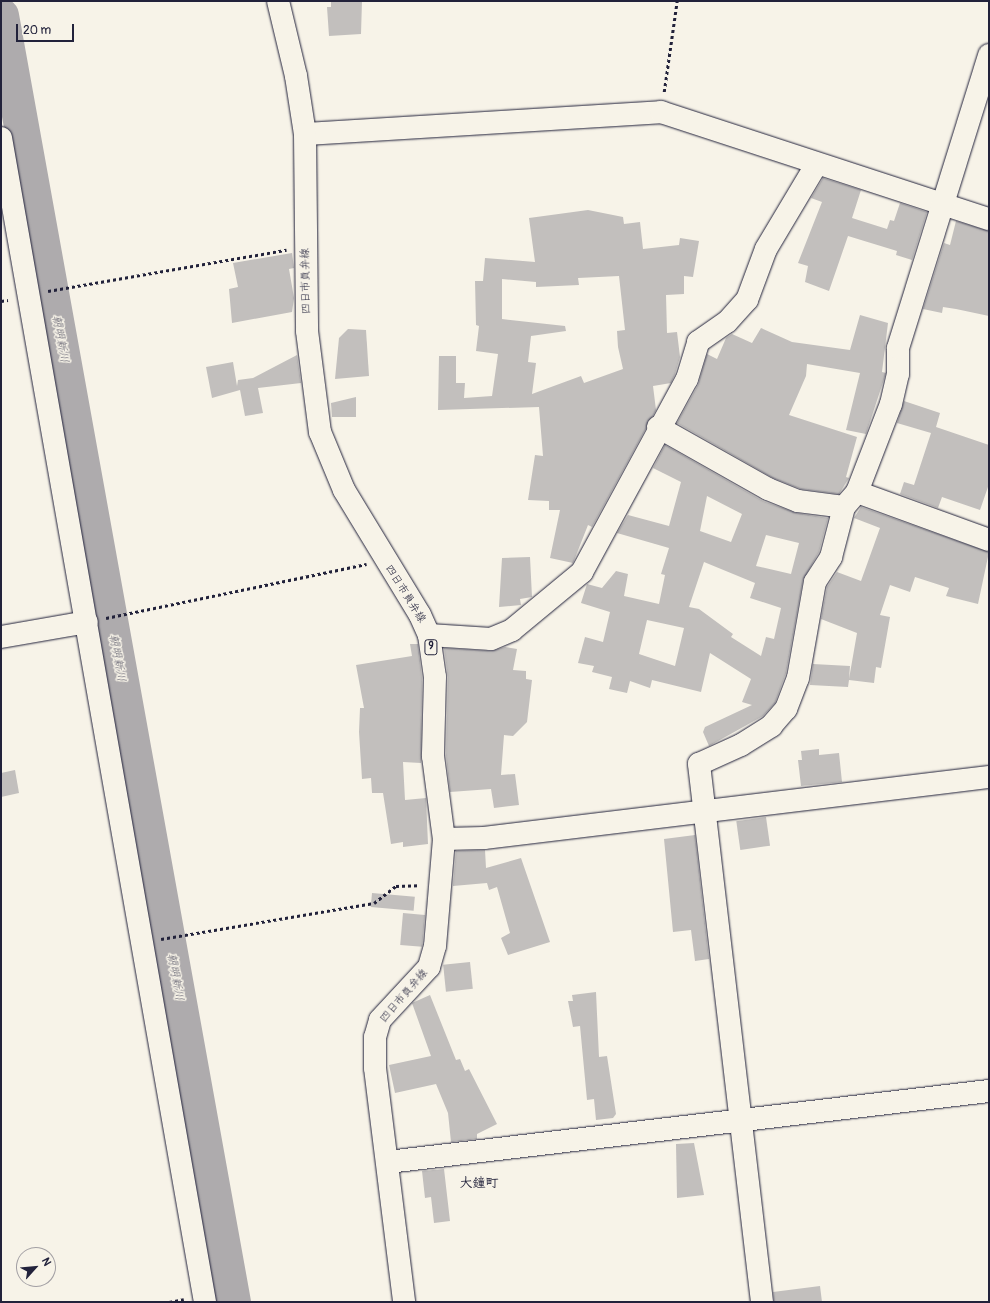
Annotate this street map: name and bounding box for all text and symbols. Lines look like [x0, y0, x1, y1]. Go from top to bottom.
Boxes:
scale bar [18, 16, 76, 42]
text: 20 m [23, 23, 51, 38]
street label: 四日市員弁線 [299, 248, 313, 314]
water label: 朝明新川 [49, 314, 71, 364]
street label: 四日市員弁線 [382, 563, 428, 625]
water label: 朝明新川 [106, 633, 128, 683]
road number: 9 [424, 639, 438, 655]
water label: 朝明新川 [164, 952, 186, 1002]
street label: 四日市員弁線 [377, 967, 431, 1025]
district label: 大鐘町 [460, 1175, 498, 1191]
north arrow [16, 1247, 56, 1287]
text: N [39, 1256, 54, 1268]

